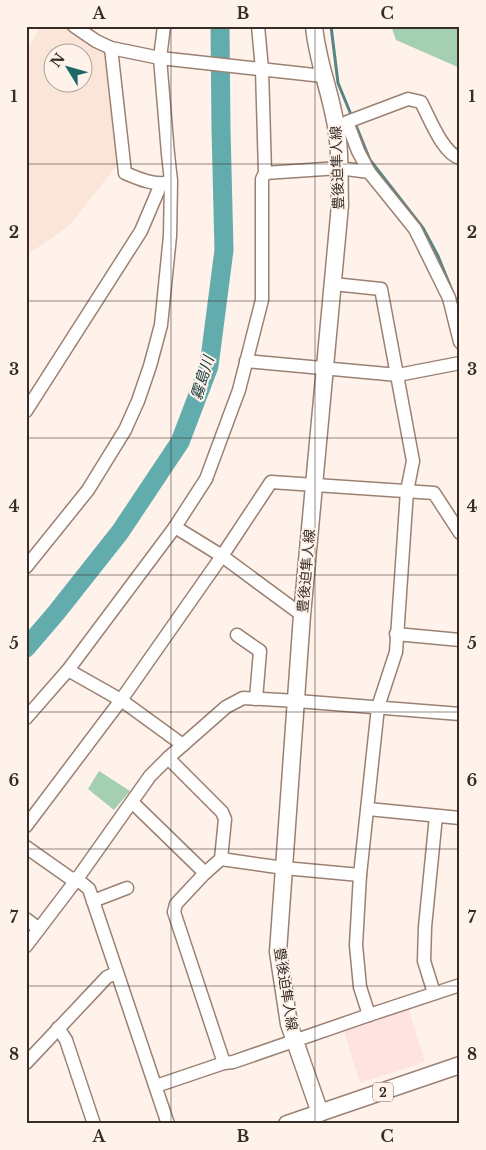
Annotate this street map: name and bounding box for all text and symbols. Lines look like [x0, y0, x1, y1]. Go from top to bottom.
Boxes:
text: A [92, 3, 107, 23]
text: B [237, 3, 250, 23]
text: C [380, 3, 394, 23]
north arrow [42, 42, 92, 92]
text: N [46, 50, 69, 71]
text: 1 [11, 86, 18, 106]
text: 1 [469, 86, 476, 106]
street label: 豊後迫隼人線 [327, 126, 347, 210]
text: 2 [9, 222, 19, 242]
text: 2 [467, 222, 477, 242]
water label: 霧島川 [186, 352, 218, 402]
text: 3 [9, 359, 19, 379]
text: 3 [467, 359, 477, 379]
text: 4 [9, 496, 19, 516]
text: 4 [467, 496, 477, 516]
street label: 豊後迫隼人線 [293, 528, 319, 614]
text: 5 [9, 633, 19, 653]
text: 5 [467, 633, 477, 653]
text: 6 [9, 770, 20, 790]
text: 6 [467, 770, 478, 790]
text: 7 [10, 907, 19, 927]
text: 7 [468, 907, 477, 927]
street label: 豊後迫隼人線 [271, 946, 301, 1032]
text: 8 [9, 1044, 19, 1064]
text: 8 [467, 1044, 477, 1064]
road number: 2 [373, 1082, 393, 1102]
text: A [92, 1126, 107, 1146]
text: B [237, 1126, 250, 1146]
text: C [380, 1126, 394, 1146]

